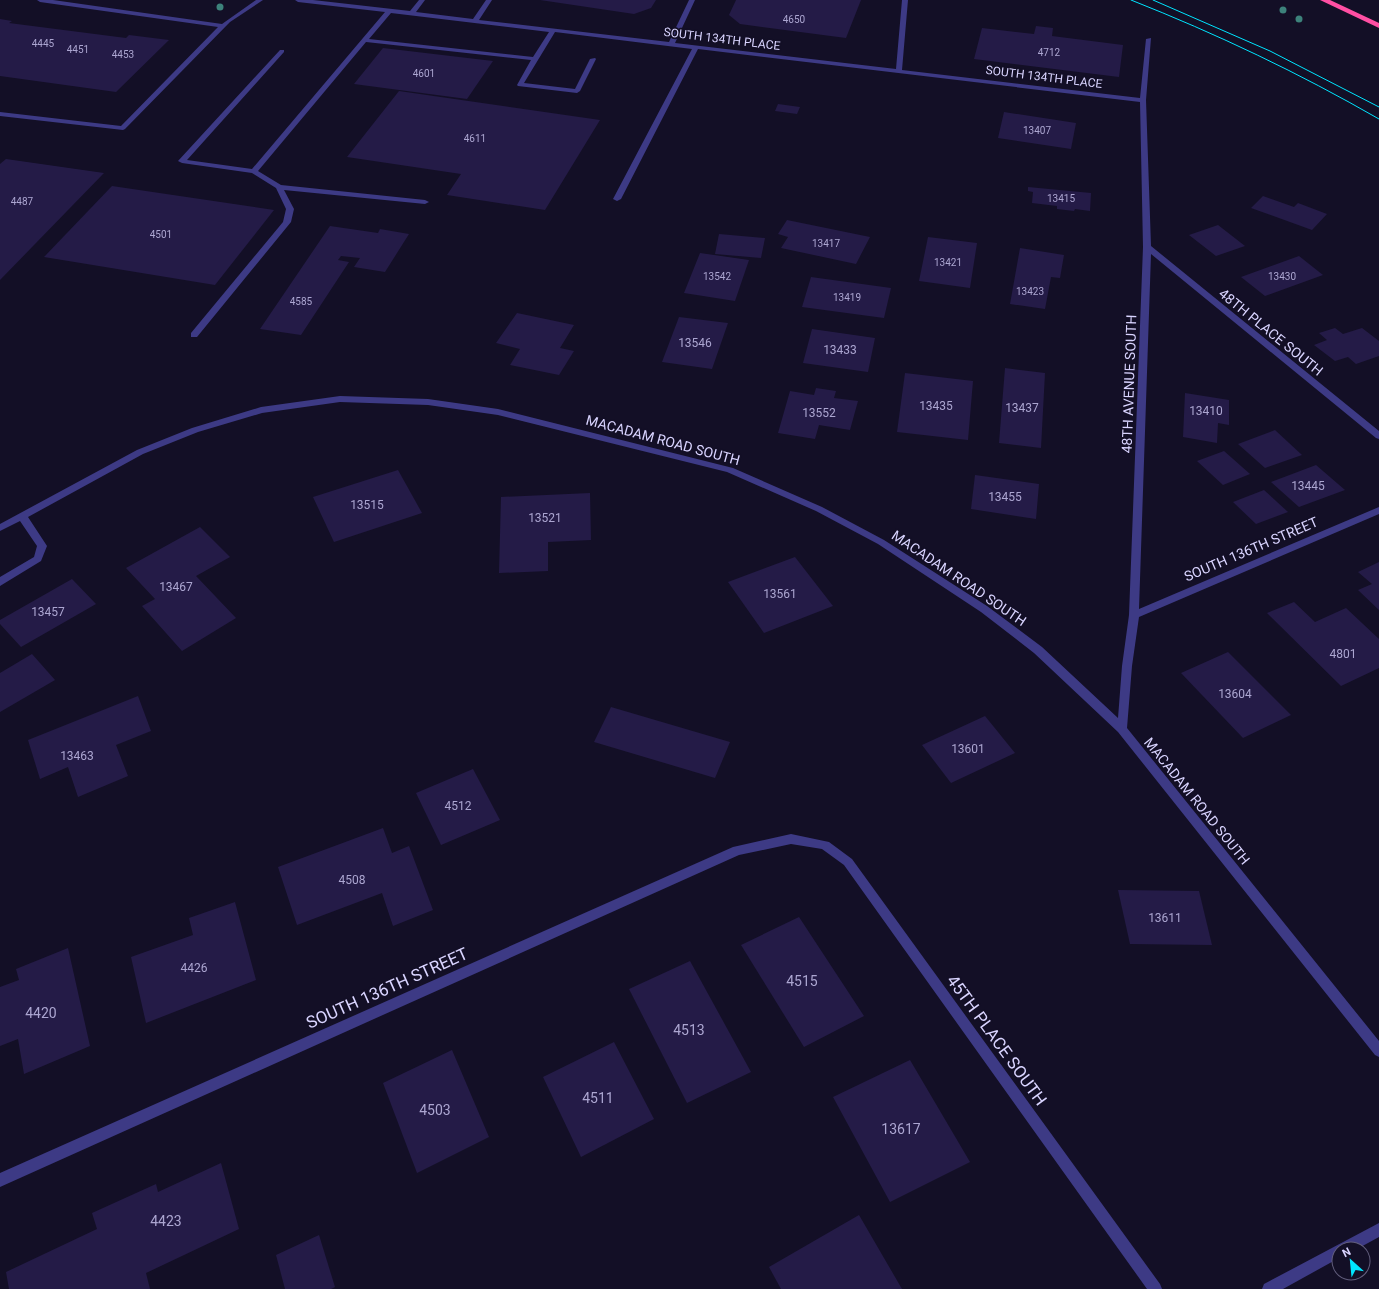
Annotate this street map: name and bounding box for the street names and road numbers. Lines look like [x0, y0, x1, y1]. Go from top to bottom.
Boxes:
street label: SOUTH 134TH PLACE [663, 25, 781, 53]
street label: SOUTH 134TH PLACE [985, 63, 1103, 91]
street label: 48TH PLACE SOUTH [1216, 285, 1326, 379]
street label: 48TH AVENUE SOUTH [1119, 314, 1139, 454]
street label: MACADAM ROAD SOUTH [584, 412, 742, 468]
street label: SOUTH 136TH STREET [1182, 513, 1321, 584]
street label: MACADAM ROAD SOUTH [889, 527, 1029, 629]
street label: MACADAM ROAD SOUTH [1141, 734, 1253, 868]
street label: SOUTH 136TH STREET [303, 943, 471, 1033]
street label: 45TH PLACE SOUTH [943, 971, 1051, 1109]

